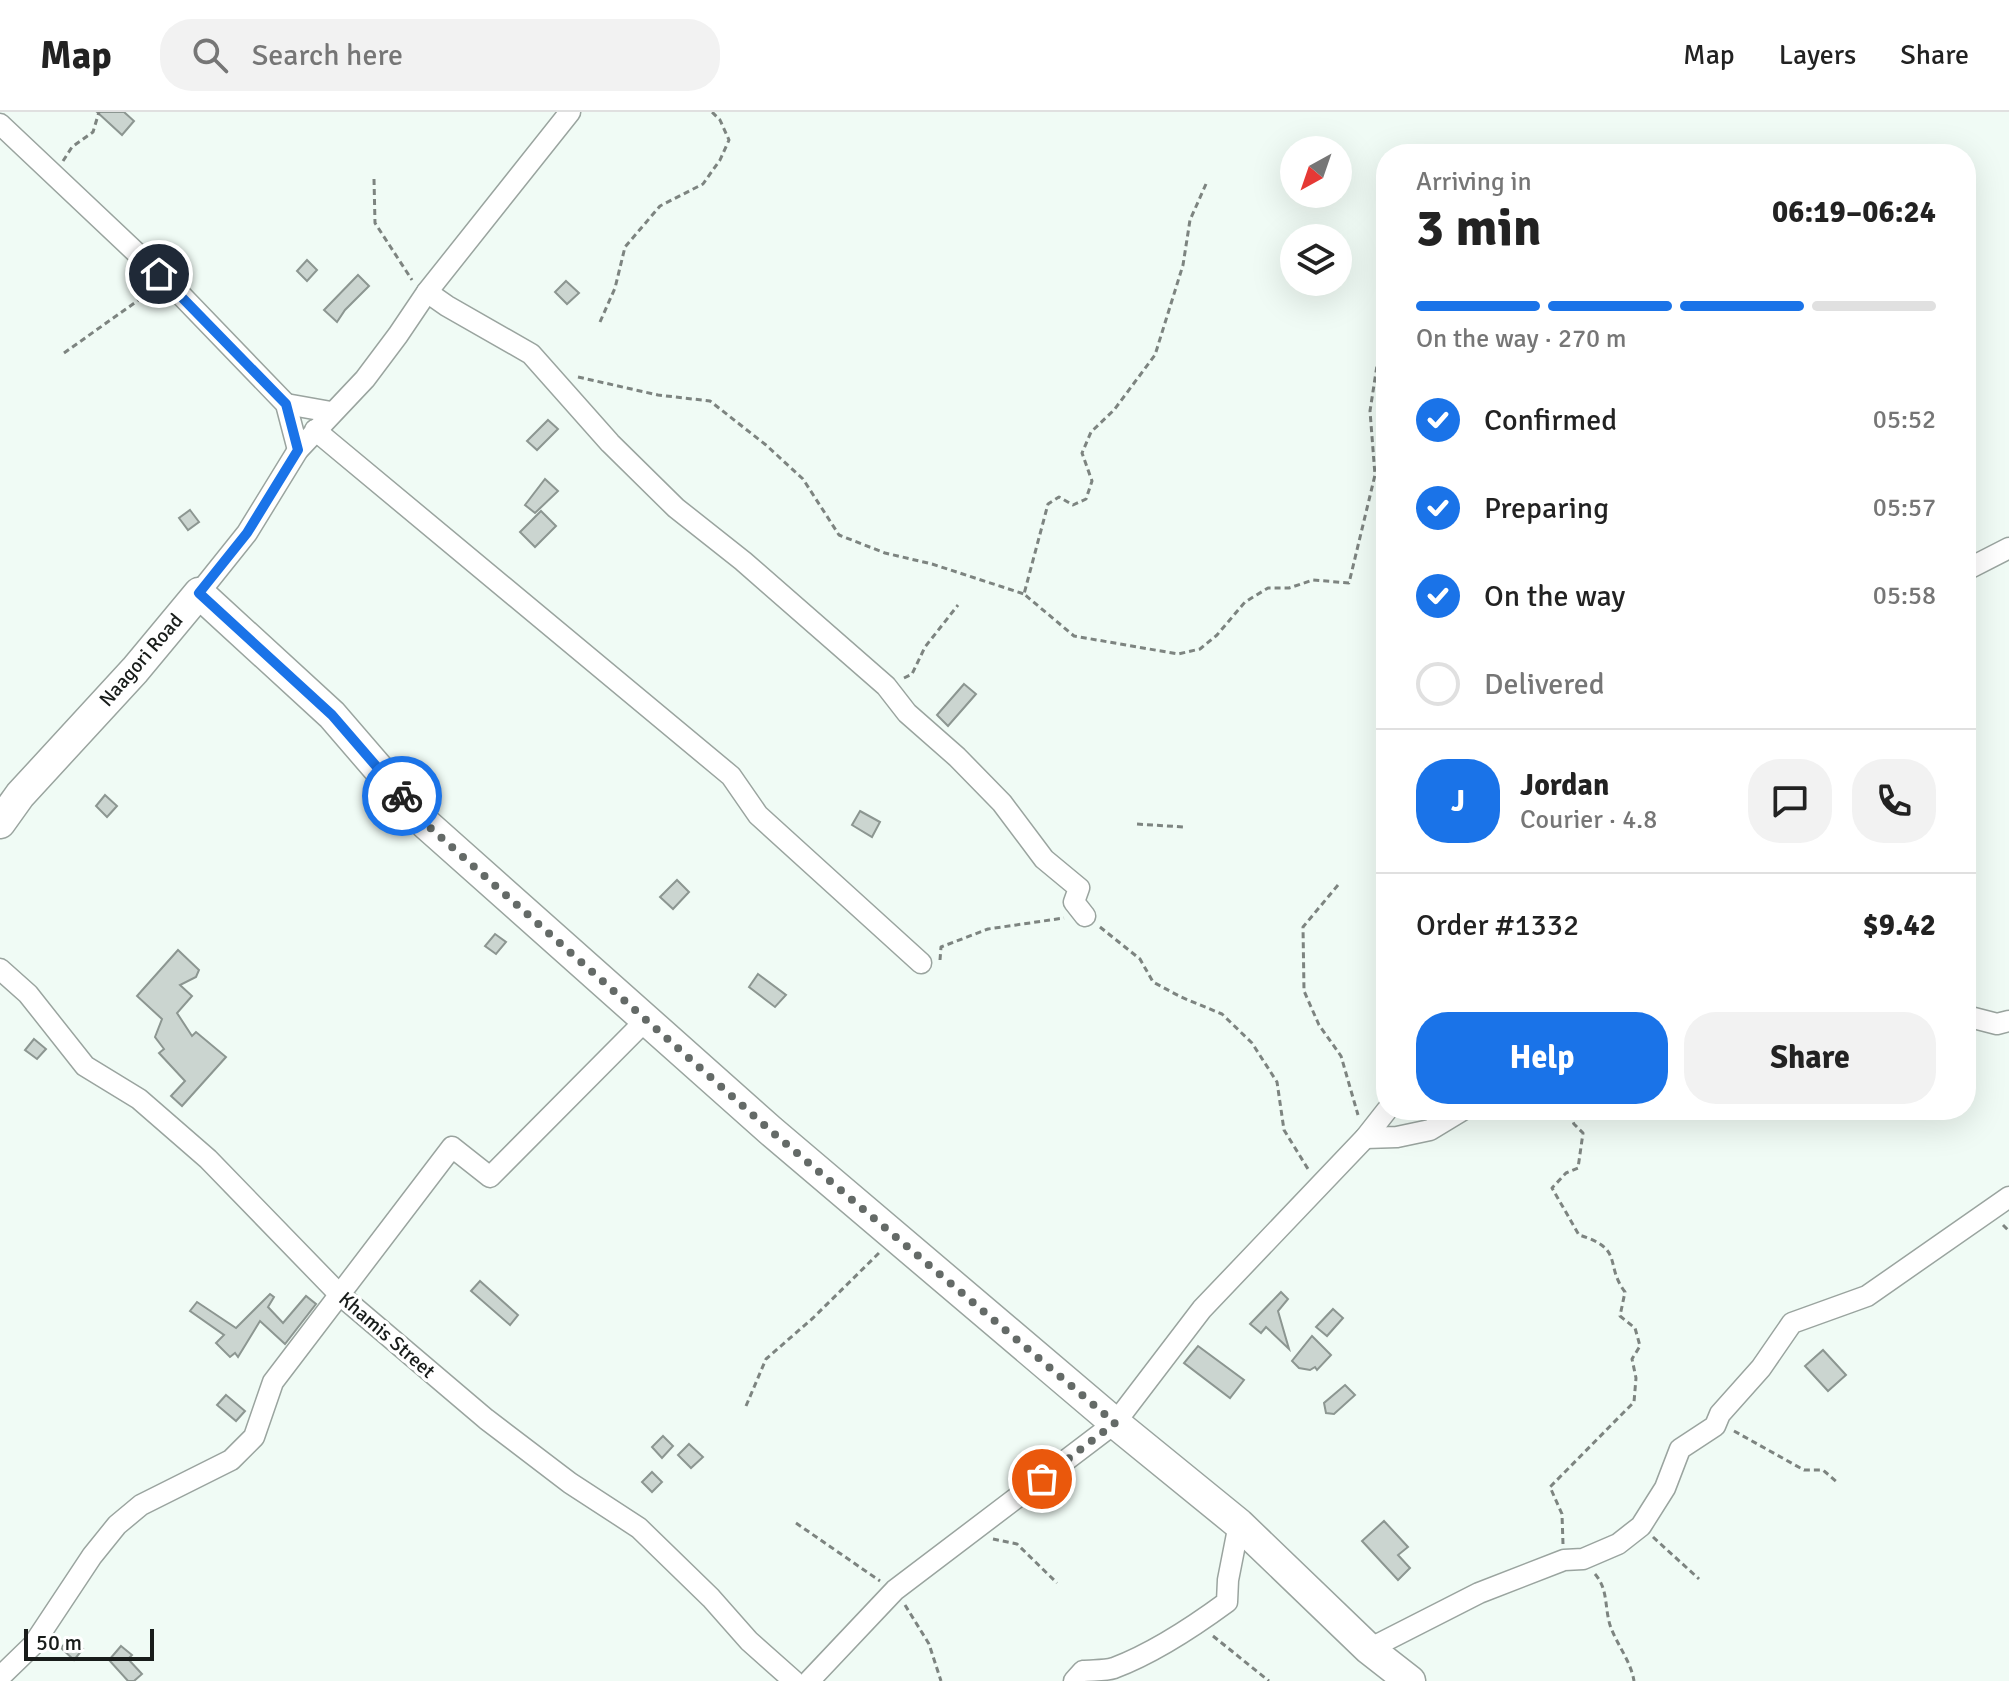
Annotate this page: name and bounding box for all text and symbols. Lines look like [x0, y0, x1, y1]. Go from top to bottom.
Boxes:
search box [160, 19, 720, 91]
text: Map [40, 32, 112, 79]
icon: search [188, 33, 232, 77]
text: Search here [252, 37, 403, 74]
text: Map [1683, 38, 1735, 72]
text: Layers [1779, 38, 1856, 72]
text: Share [1900, 38, 1969, 72]
north arrow [1280, 136, 1352, 208]
map controls [1280, 136, 1352, 296]
text: Arriving in [1416, 166, 1532, 198]
text: 06:19–06:24 [1772, 194, 1936, 231]
text: 3 min [1416, 196, 1542, 260]
button: layers [1280, 224, 1352, 296]
pin [125, 240, 193, 308]
icon: home [137, 252, 181, 296]
text: On the way · 270 m [1416, 323, 1626, 355]
icon: check [1416, 398, 1460, 442]
text: Confirmed [1484, 402, 1617, 439]
text: 05:52 [1873, 404, 1936, 436]
icon: check [1416, 486, 1460, 530]
text: Preparing [1484, 490, 1609, 527]
text: 05:57 [1873, 492, 1936, 524]
icon: check [1416, 574, 1460, 618]
text: On the way [1484, 578, 1625, 615]
text: 05:58 [1873, 580, 1936, 612]
street label: Naagori Road [94, 608, 188, 712]
text: Delivered [1484, 666, 1605, 703]
courier [362, 756, 442, 836]
button: chat [1748, 759, 1832, 843]
button: phone [1852, 759, 1936, 843]
text: Jordan [1520, 767, 1609, 804]
icon: bike [380, 774, 424, 818]
text: J [1451, 783, 1465, 820]
text: Courier · 4.8 [1520, 804, 1657, 836]
text: Order #1332 [1416, 907, 1579, 944]
text: $9.42 [1863, 907, 1936, 944]
button: Help [1416, 1012, 1668, 1104]
button: Share [1684, 1012, 1936, 1104]
street label: Khamis Street [334, 1286, 440, 1384]
pin [1008, 1445, 1076, 1513]
icon: bag [1020, 1457, 1064, 1501]
scale bar [24, 1625, 154, 1661]
text: 50 m [36, 1629, 82, 1656]

